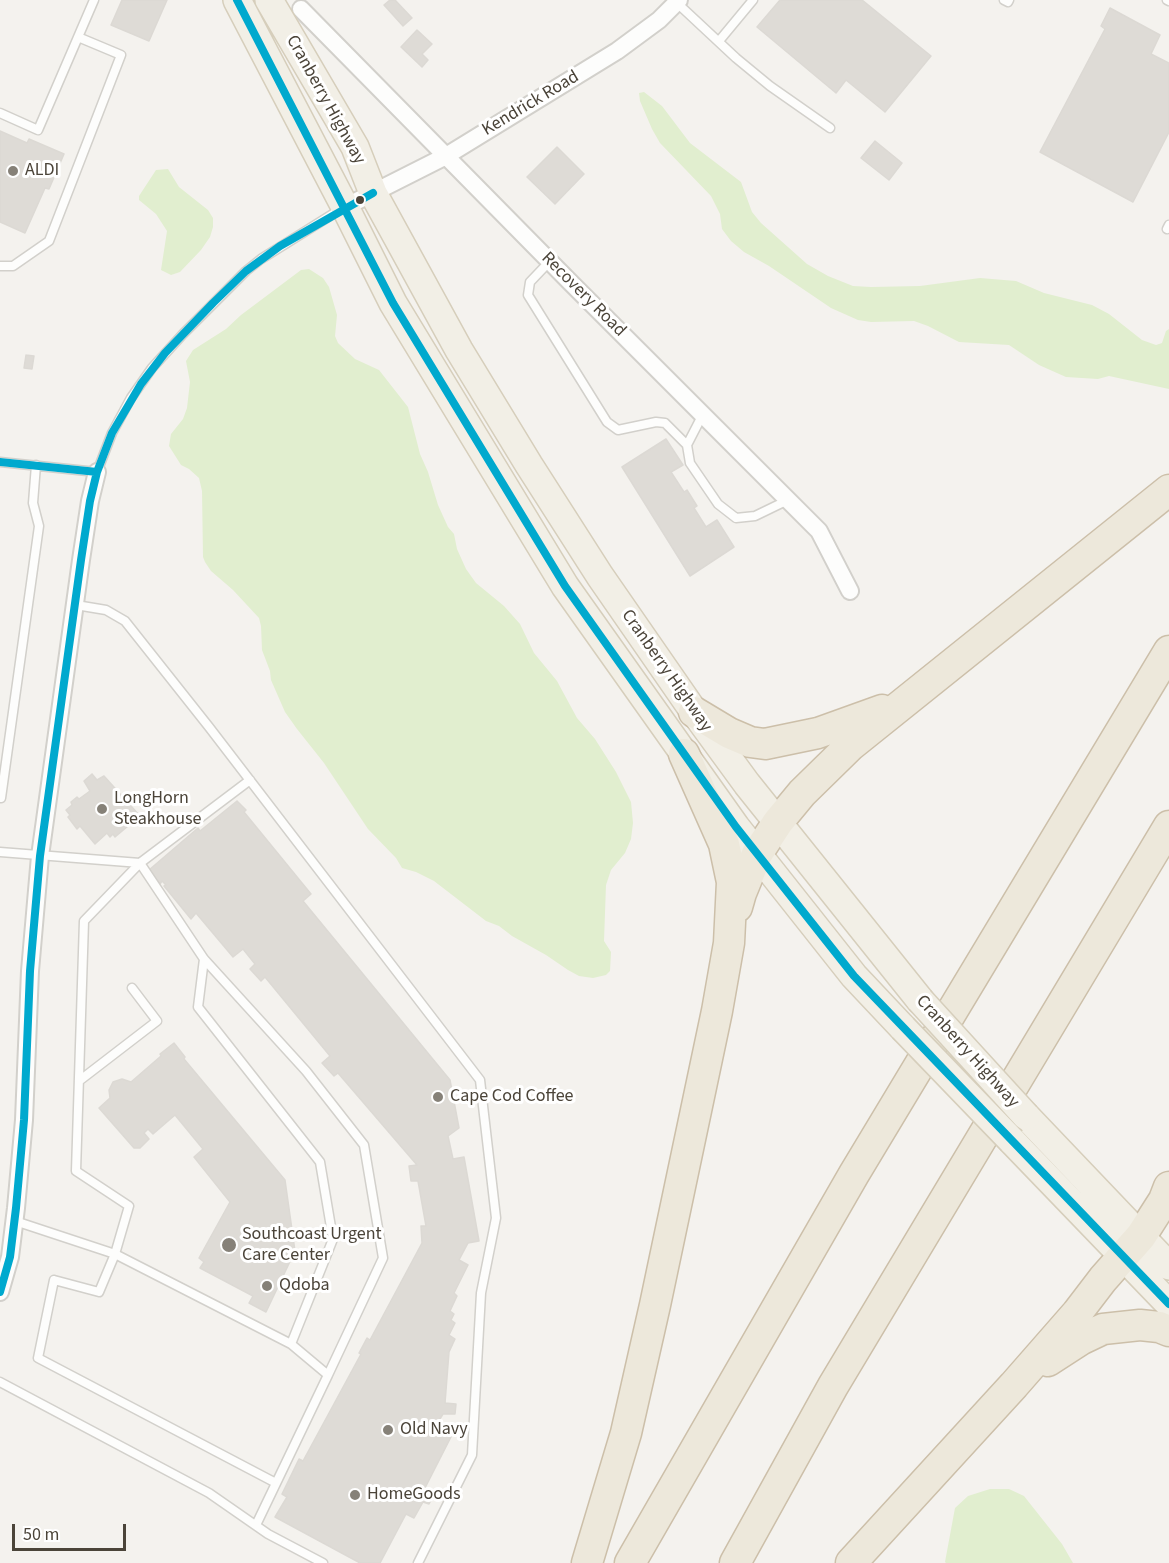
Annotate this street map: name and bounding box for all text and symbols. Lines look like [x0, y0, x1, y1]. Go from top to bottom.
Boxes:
street label: Cranberry Highway [281, 32, 369, 168]
street label: Kendrick Road [479, 67, 583, 141]
place label: ALDI [25, 160, 59, 182]
marker: ALDI [6, 164, 20, 178]
unlabelled marker [354, 194, 366, 206]
street label: Recovery Road [536, 248, 630, 342]
street label: Cranberry Highway [616, 606, 716, 736]
place label: LongHorn Steakhouse [114, 788, 201, 830]
marker: LongHorn Steakhouse [95, 802, 109, 816]
street label: Cranberry Highway [911, 991, 1023, 1113]
place label: Cape Cod Coffee [450, 1086, 574, 1108]
marker: Cape Cod Coffee [431, 1090, 445, 1104]
place label: Southcoast Urgent Care Center [242, 1224, 382, 1266]
marker: Southcoast Urgent Care Center [220, 1236, 238, 1254]
place label: Qdoba [279, 1275, 329, 1297]
marker: Qdoba [260, 1279, 274, 1293]
place label: Old Navy [400, 1419, 468, 1441]
marker: Old Navy [381, 1423, 395, 1437]
place label: HomeGoods [367, 1484, 460, 1506]
marker: HomeGoods [348, 1488, 362, 1502]
scale bar [15, 1512, 129, 1550]
text: 50 m [23, 1522, 59, 1547]

